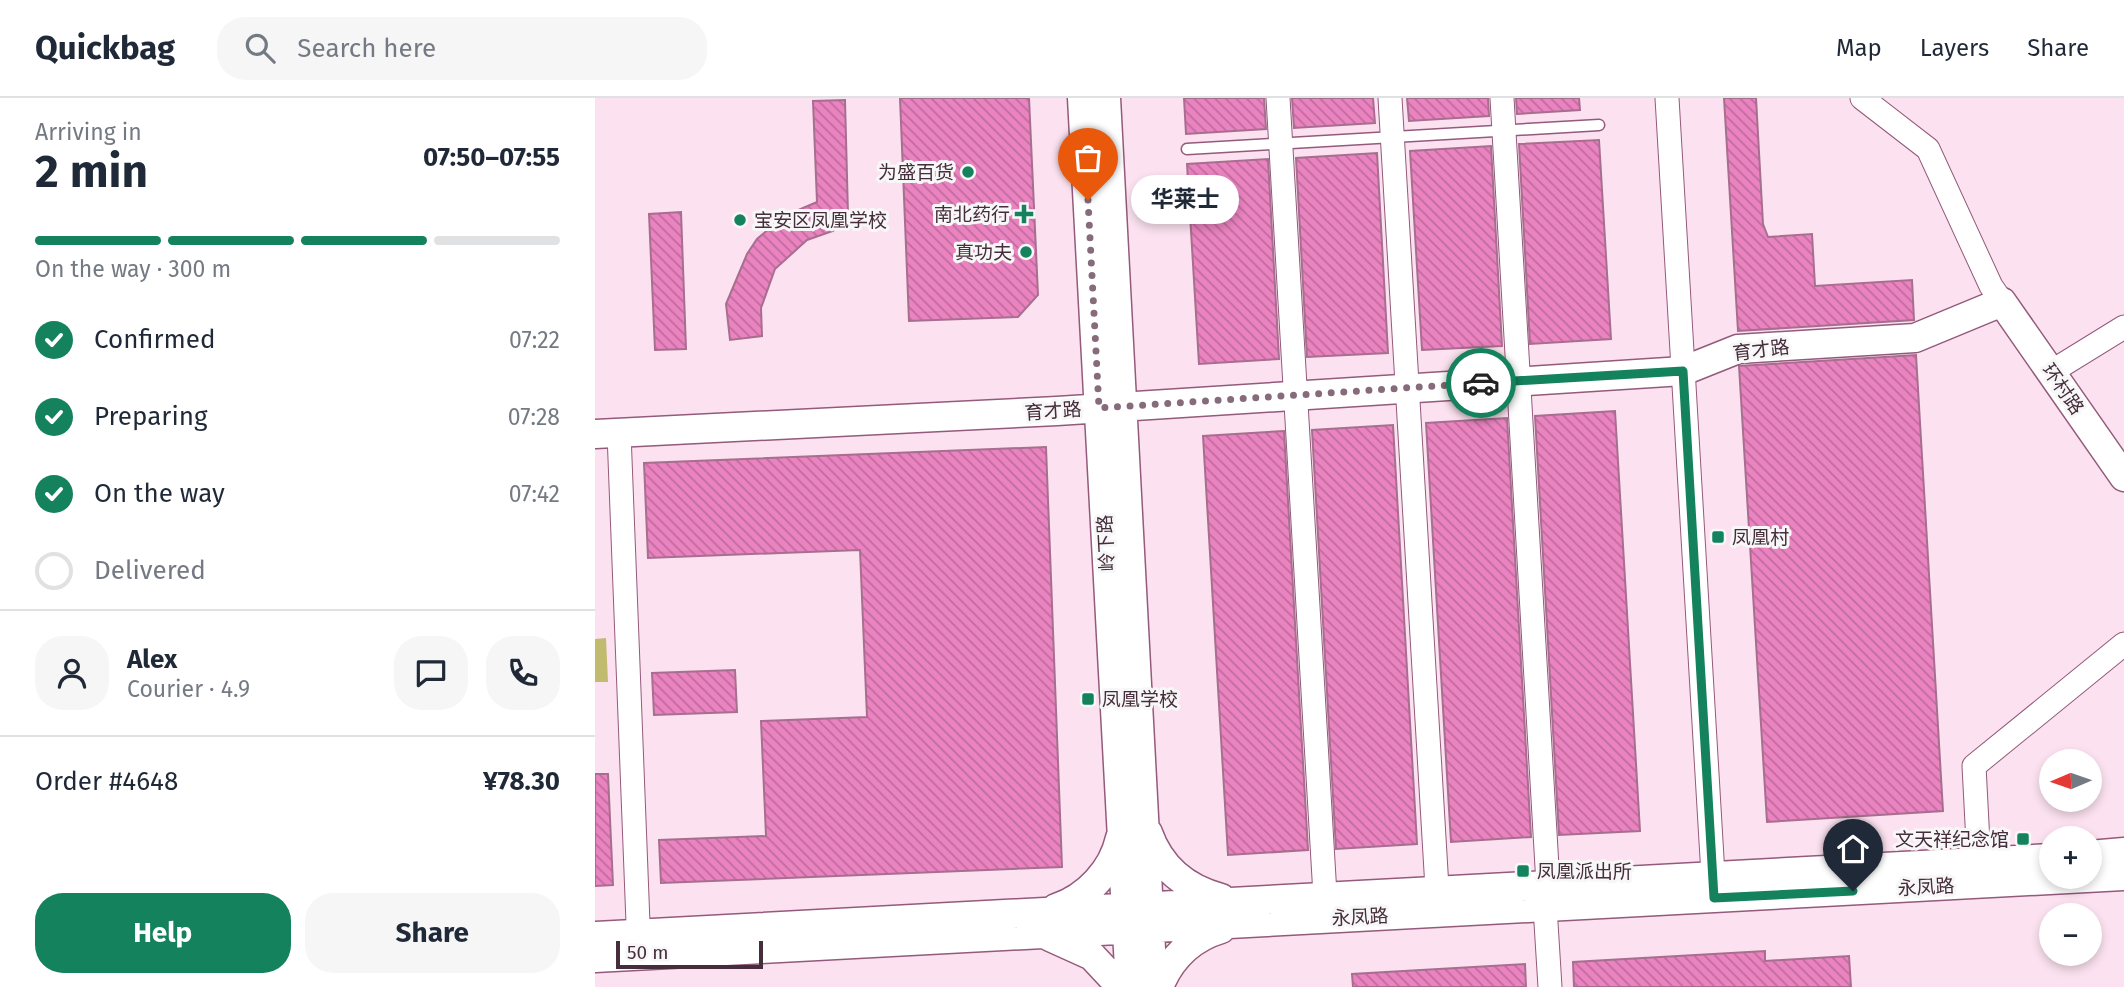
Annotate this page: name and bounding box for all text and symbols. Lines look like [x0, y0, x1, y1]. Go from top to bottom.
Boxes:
search box [217, 17, 707, 80]
text: Quickbag [35, 28, 175, 68]
icon: search [241, 29, 279, 67]
text: Search here [297, 33, 436, 64]
text: Map [1836, 34, 1882, 62]
text: Layers [1920, 34, 1989, 62]
text: Share [2027, 34, 2089, 62]
text: Arriving in [35, 118, 142, 146]
pin [1058, 128, 1118, 200]
icon: bag [1069, 139, 1107, 177]
text: 07:50–07:55 [423, 142, 560, 173]
text: 2 min [35, 144, 148, 199]
place label: 为盛百货 [878, 161, 954, 184]
marker: 为盛百货 [960, 164, 976, 180]
callout: 华莱士 [1130, 176, 1239, 224]
text: 华莱士 [1151, 185, 1220, 213]
place label: 南北药行 [934, 203, 1010, 226]
marker: 南北药行 [1016, 206, 1032, 222]
place label: 宝安区凤凰学校 [754, 209, 887, 232]
marker: 宝安区凤凰学校 [732, 212, 748, 228]
place label: 真功夫 [955, 241, 1012, 264]
marker: 真功夫 [1018, 244, 1034, 260]
text: On the way · 300 m [35, 255, 231, 283]
icon: check [35, 321, 73, 359]
text: Confirmed [94, 324, 215, 355]
text: 07:22 [509, 326, 560, 354]
street label: 育才路 [1731, 335, 1791, 365]
courier [1446, 348, 1516, 418]
street label: 环村路 [2037, 359, 2089, 419]
icon: car [1462, 364, 1500, 402]
icon: check [35, 398, 73, 436]
street label: 育才路 [1024, 398, 1082, 424]
text: Preparing [94, 401, 207, 432]
text: 07:28 [508, 403, 560, 431]
icon: check [35, 475, 73, 513]
text: On the way [94, 478, 225, 509]
text: 07:42 [509, 480, 560, 508]
street label: 岭下路 [1093, 514, 1119, 572]
place label: 凤凰村 [1732, 526, 1789, 549]
marker: 凤凰村 [1710, 529, 1726, 545]
text: Delivered [94, 555, 206, 586]
button: person [35, 636, 109, 710]
button: chat [394, 636, 468, 710]
button: phone [486, 636, 560, 710]
text: Alex [127, 644, 177, 675]
text: Courier · 4.9 [127, 675, 250, 703]
place label: 凤凰学校 [1102, 688, 1178, 711]
marker: 凤凰学校 [1080, 691, 1096, 707]
north arrow [2039, 749, 2102, 812]
map controls [2039, 749, 2102, 966]
text: Order #4648 [35, 766, 178, 797]
text: ¥78.30 [483, 766, 560, 797]
pin [1823, 819, 1883, 891]
button: + [2039, 826, 2102, 889]
place label: 文天祥纪念馆 [1895, 828, 2009, 851]
icon: home [1834, 830, 1872, 868]
marker: 文天祥纪念馆 [2015, 831, 2031, 847]
place label: 凤凰派出所 [1537, 860, 1632, 883]
marker: 凤凰派出所 [1515, 863, 1531, 879]
street label: 永凤路 [1897, 874, 1955, 900]
button: Help [35, 893, 291, 973]
button: Share [305, 893, 560, 973]
button: − [2039, 903, 2102, 966]
street label: 永凤路 [1331, 904, 1389, 930]
scale bar [616, 938, 763, 970]
text: 50 m [627, 941, 668, 964]

